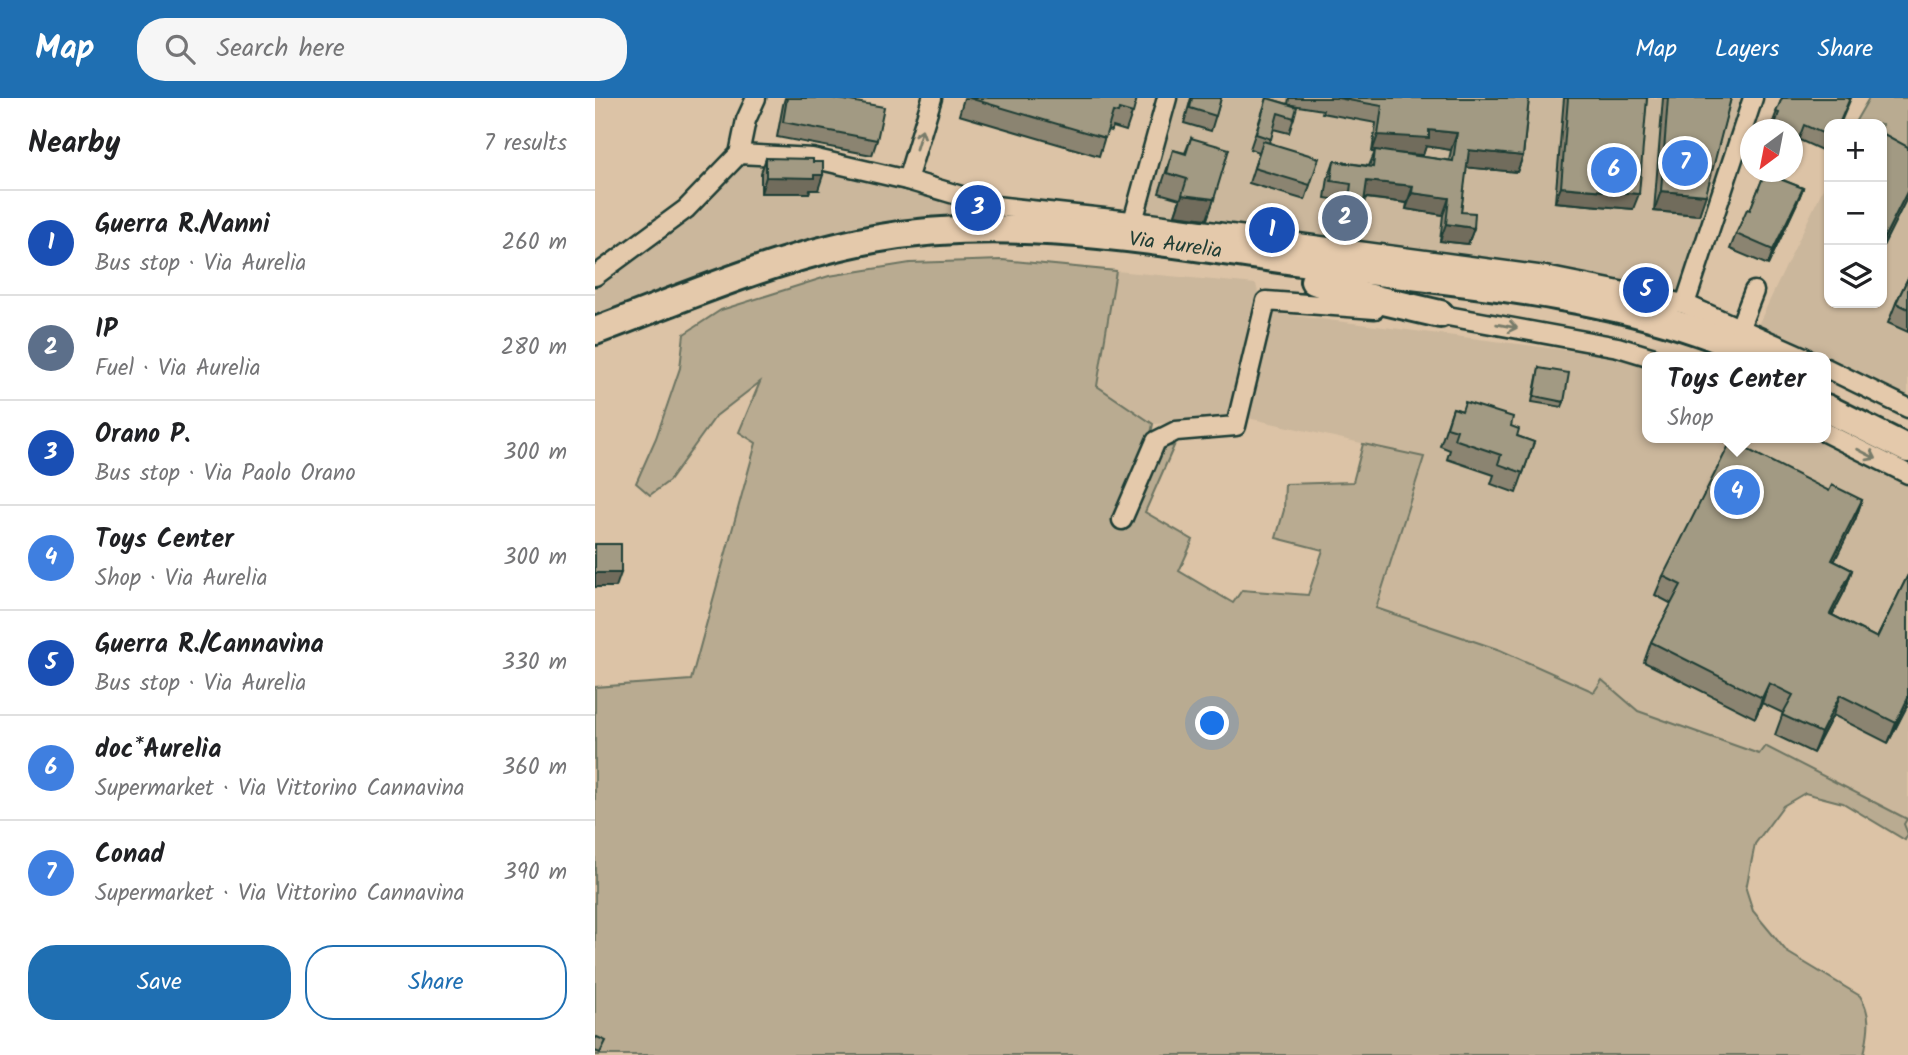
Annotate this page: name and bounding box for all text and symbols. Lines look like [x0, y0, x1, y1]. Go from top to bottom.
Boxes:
search box [137, 18, 627, 81]
text: Map [35, 23, 95, 76]
text: Search here [217, 28, 345, 70]
icon: search [161, 30, 199, 68]
text: Map [1635, 30, 1677, 69]
text: Layers [1715, 30, 1779, 69]
text: Share [1817, 30, 1873, 69]
north arrow [1740, 119, 1803, 182]
map controls [1824, 119, 1887, 308]
button: + [1824, 119, 1887, 182]
text: Nearby [28, 120, 120, 168]
text: 7 results [484, 126, 567, 162]
one-way arrow [914, 128, 927, 150]
pin: 7 [1662, 137, 1708, 189]
pin: 6 [1591, 144, 1637, 196]
pin: 3 [955, 182, 1001, 234]
button: − [1824, 182, 1887, 245]
pin: 2 [1322, 192, 1368, 244]
text: Guerra R./Vanni [95, 204, 270, 246]
pin: 1 [1249, 204, 1295, 256]
street label: Via Aurelia [1127, 223, 1224, 268]
text: 1 [48, 225, 54, 261]
text: 260 m [502, 225, 567, 261]
button: layers [1824, 245, 1887, 308]
text: Bus stop · Via Aurelia [95, 246, 306, 282]
pin: 5 [1623, 264, 1669, 316]
text: IP [95, 309, 117, 351]
one-way arrow [1495, 320, 1518, 334]
text: 2 [44, 330, 58, 366]
text: 280 m [501, 330, 567, 366]
text: Fuel · Via Aurelia [95, 351, 261, 387]
popup [1642, 352, 1831, 443]
text: Toys Center [1667, 359, 1806, 401]
text: Shop [1667, 401, 1713, 437]
text: Orano P. [95, 414, 190, 456]
text: 3 [45, 435, 57, 471]
text: 300 m [503, 435, 567, 471]
one-way arrow [1856, 447, 1877, 461]
text: Bus stop · Via Paolo Orano [95, 456, 356, 492]
pin: 4 [1714, 466, 1760, 518]
text: Toys Center [95, 519, 234, 561]
text: 4 [45, 540, 57, 576]
text: 300 m [503, 540, 567, 576]
text: Shop · Via Aurelia [95, 561, 267, 597]
text: Guerra R./Cannavina [95, 624, 324, 666]
text: 5 [45, 645, 57, 681]
text: 330 m [502, 645, 567, 681]
text: Bus stop · Via Aurelia [95, 666, 306, 702]
your location [1195, 706, 1229, 740]
text: doc*Aurelia [95, 729, 221, 771]
text: 6 [45, 750, 57, 786]
text: 360 m [502, 750, 567, 786]
text: Supermarket · Via Vittorino Cannavina [95, 771, 465, 807]
text: Conad [95, 834, 165, 876]
text: 7 [46, 855, 56, 891]
text: 390 m [504, 855, 567, 891]
text: Supermarket · Via Vittorino Cannavina [95, 876, 465, 912]
button: Save [28, 945, 291, 1020]
button: Share [305, 945, 567, 1020]

